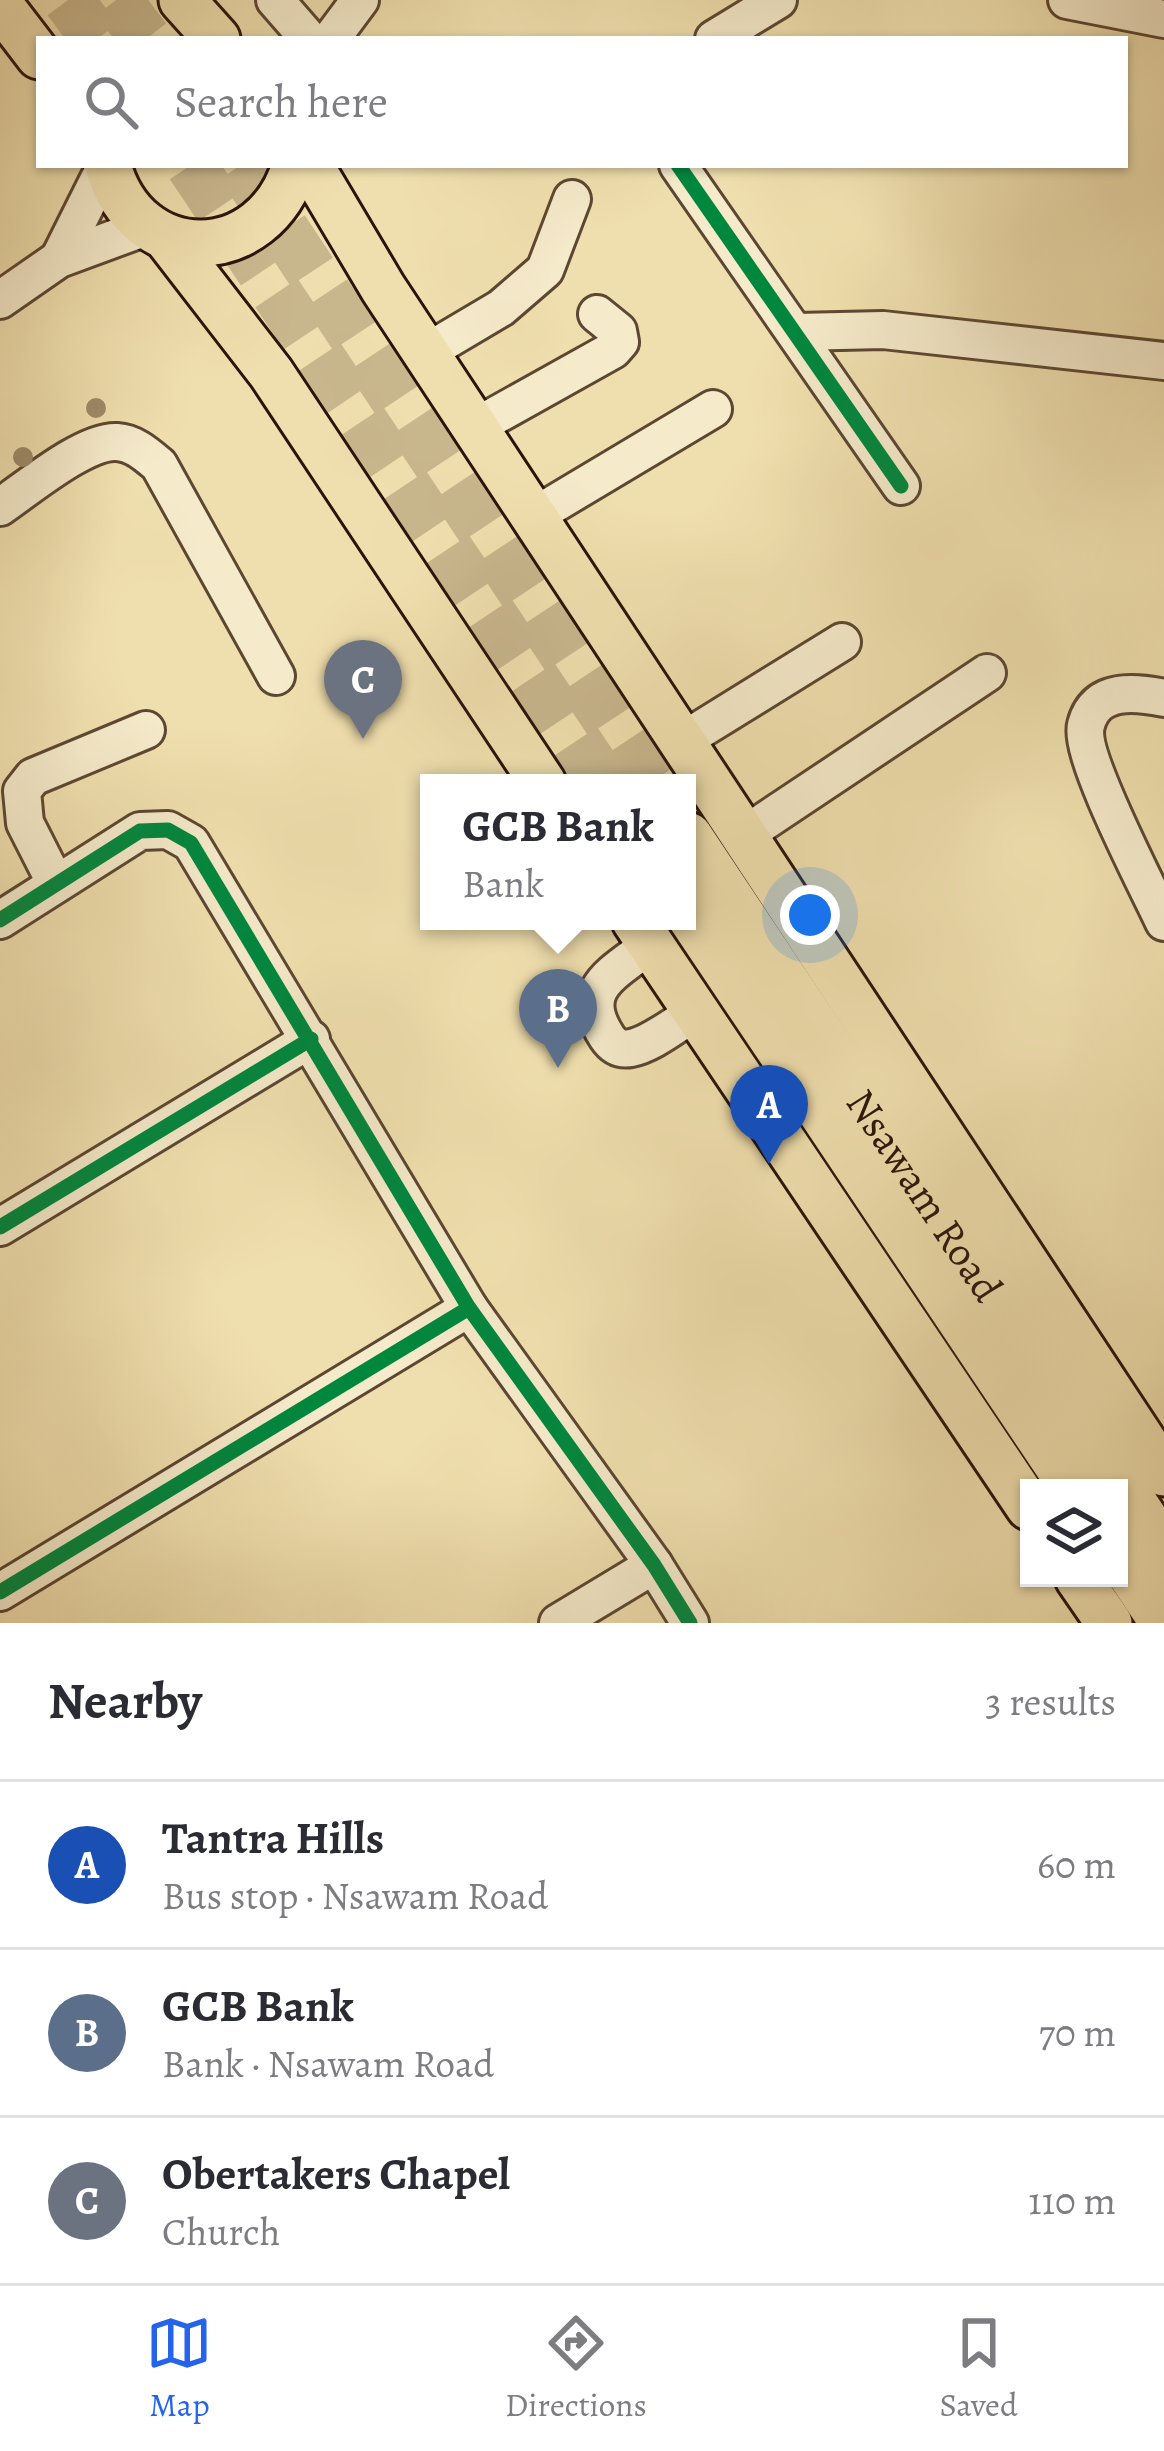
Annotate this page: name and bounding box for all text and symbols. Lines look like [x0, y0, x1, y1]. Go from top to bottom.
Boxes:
search box [36, 36, 1128, 168]
icon: search [78, 69, 144, 135]
text: Search here [174, 71, 388, 133]
pin: C [324, 640, 402, 739]
popup [420, 774, 696, 930]
text: GCB Bank [462, 795, 654, 857]
text: Bank [462, 857, 544, 910]
your location [780, 885, 840, 945]
pin: B [519, 969, 597, 1068]
pin: A [730, 1065, 808, 1164]
street label: Nsawam Road [834, 1077, 1017, 1313]
map controls [1020, 1479, 1128, 1587]
button: layers [1020, 1479, 1128, 1587]
text: Nearby [48, 1666, 202, 1736]
text: 3 results [985, 1675, 1116, 1728]
text: Tantra Hills [162, 1807, 384, 1869]
text: A [75, 1838, 99, 1891]
text: 60 m [1037, 1838, 1116, 1891]
text: Bus stop · Nsawam Road [162, 1869, 548, 1922]
text: GCB Bank [162, 1975, 354, 2037]
text: B [75, 2006, 99, 2059]
text: 70 m [1039, 2006, 1116, 2059]
text: Bank · Nsawam Road [162, 2037, 494, 2090]
text: Obertakers Chapel [162, 2143, 510, 2205]
text: C [75, 2174, 99, 2227]
text: 110 m [1028, 2174, 1116, 2227]
text: Church [162, 2205, 280, 2258]
tab: Map [146, 2310, 212, 2427]
tab: Directions [505, 2310, 647, 2427]
tab: Saved [939, 2310, 1018, 2427]

